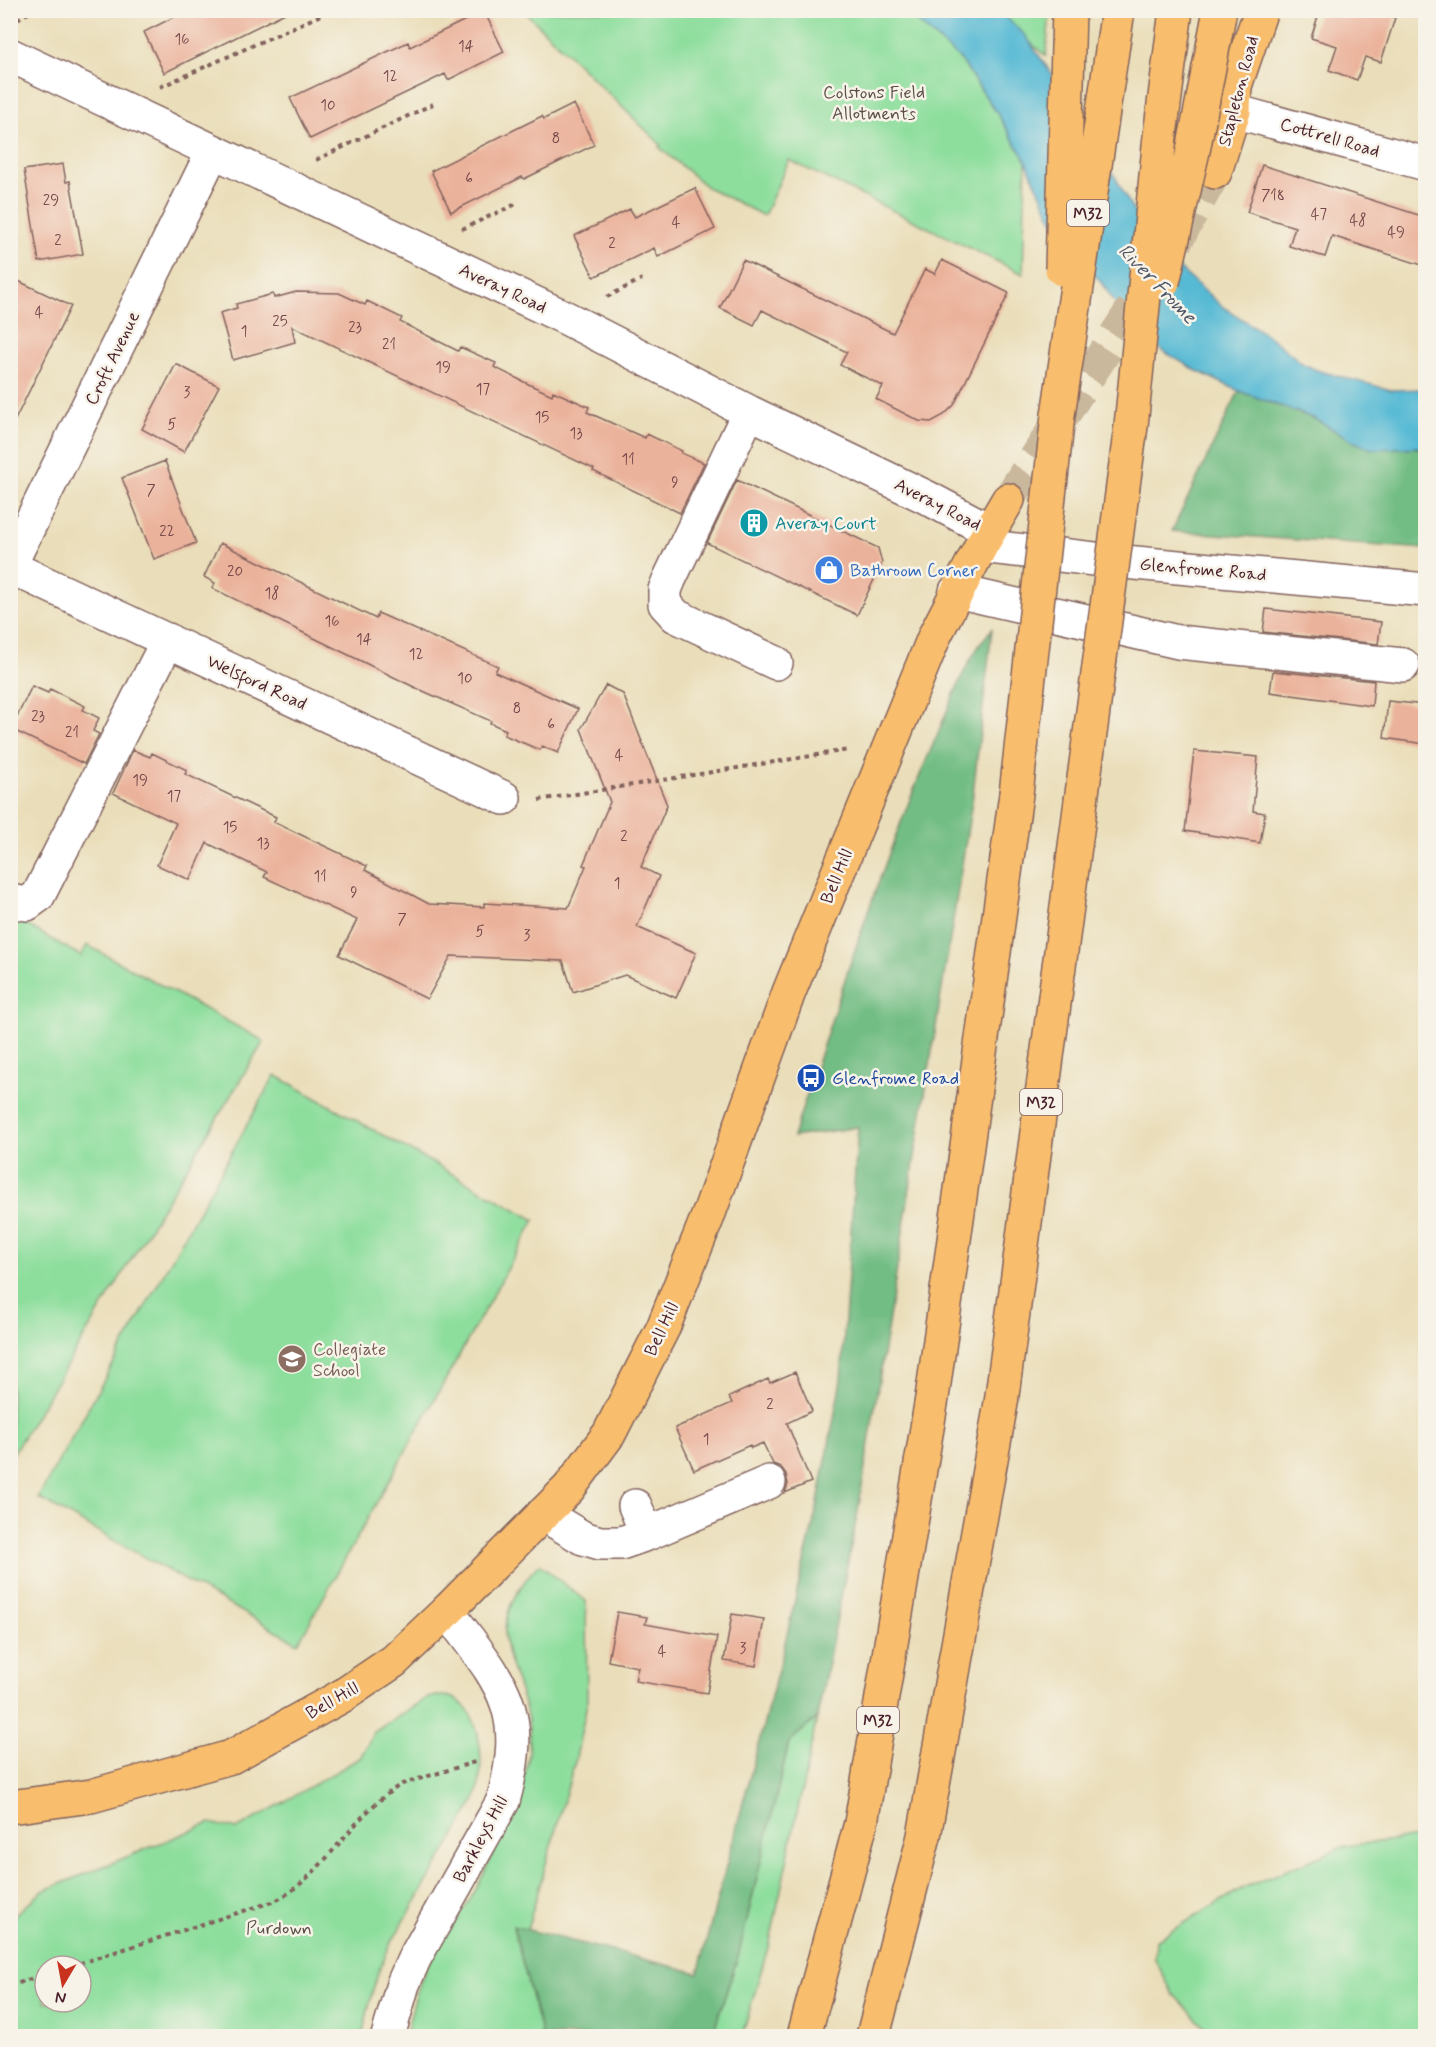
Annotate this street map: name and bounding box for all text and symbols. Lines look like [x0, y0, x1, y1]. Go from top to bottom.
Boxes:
house number: 16 [174, 30, 190, 50]
street label: Stapleton Road [1213, 33, 1265, 149]
house number: 14 [458, 37, 474, 57]
house number: 12 [383, 67, 397, 87]
park label: Colstons Field Allotments [823, 81, 925, 126]
house number: 10 [320, 96, 336, 116]
street label: Cottrell Road [1277, 112, 1382, 164]
house number: 8 [552, 129, 560, 149]
house number: 6 [465, 169, 473, 189]
house number: 718 [1261, 186, 1285, 206]
house number: 29 [43, 191, 59, 211]
road number: M32 [1067, 200, 1109, 226]
house number: 47 [1311, 205, 1328, 225]
house number: 48 [1350, 211, 1366, 231]
house number: 4 [672, 213, 681, 233]
house number: 49 [1387, 223, 1405, 243]
house number: 2 [54, 231, 62, 251]
house number: 2 [608, 234, 616, 254]
water label: River Frome [1112, 238, 1203, 331]
street label: Averay Road [455, 258, 550, 320]
house number: 4 [35, 303, 44, 323]
street label: Croft Avenue [80, 307, 146, 409]
house number: 25 [272, 312, 288, 332]
house number: 23 [348, 318, 362, 338]
house number: 1 [241, 322, 247, 342]
house number: 21 [382, 335, 396, 355]
house number: 19 [435, 358, 451, 378]
house number: 17 [476, 380, 491, 400]
house number: 3 [184, 383, 191, 403]
house number: 15 [535, 408, 549, 428]
house number: 5 [167, 415, 177, 435]
house number: 13 [569, 424, 583, 444]
house number: 11 [621, 450, 635, 470]
house number: 9 [671, 473, 679, 493]
street label: Averay Road [890, 473, 985, 537]
house number: 7 [146, 481, 156, 501]
building icon: Averay Court [738, 507, 770, 539]
place label: Averay Court [775, 512, 877, 536]
house number: 22 [159, 522, 175, 542]
street label: Glenfrome Road [1139, 553, 1267, 587]
shop icon: Bathroom Corner [813, 554, 845, 586]
place label: Bathroom Corner [850, 559, 978, 583]
house number: 20 [227, 562, 243, 582]
house number: 18 [265, 584, 279, 604]
house number: 16 [324, 612, 340, 632]
house number: 14 [356, 630, 372, 650]
house number: 12 [409, 645, 423, 665]
street label: Welsford Road [202, 649, 310, 718]
house number: 10 [457, 669, 473, 689]
house number: 8 [513, 699, 521, 719]
house number: 23 [31, 707, 45, 727]
house number: 6 [547, 715, 555, 735]
house number: 21 [65, 723, 79, 743]
house number: 4 [615, 746, 624, 766]
house number: 19 [132, 771, 148, 791]
house number: 17 [167, 787, 182, 807]
house number: 15 [223, 818, 237, 838]
house number: 2 [620, 827, 628, 847]
house number: 13 [256, 834, 270, 854]
street label: Bell Hill [815, 845, 859, 907]
house number: 11 [313, 867, 327, 887]
house number: 1 [614, 874, 620, 894]
house number: 9 [350, 883, 358, 903]
house number: 7 [397, 910, 407, 930]
house number: 5 [475, 922, 485, 942]
house number: 3 [524, 926, 531, 946]
bus stop icon: Glenfrome Road [795, 1062, 827, 1094]
place label: Glenfrome Road [832, 1067, 959, 1091]
road number: M32 [1020, 1089, 1062, 1115]
street label: Bell Hill [639, 1299, 685, 1360]
place label: Collegiate School [313, 1338, 386, 1383]
school or university icon: Collegiate School [276, 1343, 308, 1375]
house number: 2 [766, 1395, 774, 1415]
house number: 1 [703, 1430, 709, 1450]
house number: 3 [740, 1639, 747, 1659]
house number: 4 [658, 1642, 667, 1662]
street label: Bell Hill [302, 1676, 363, 1725]
road number: M32 [857, 1707, 899, 1733]
street label: Barkleys Hill [448, 1792, 514, 1887]
park label: Purdown [246, 1917, 312, 1941]
north arrow [33, 1954, 93, 2014]
text: N [54, 1986, 68, 2009]

